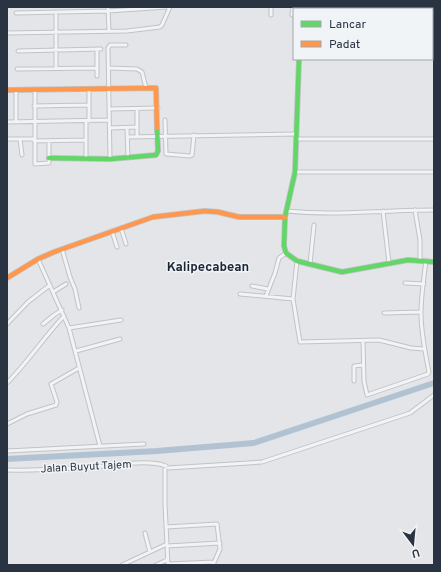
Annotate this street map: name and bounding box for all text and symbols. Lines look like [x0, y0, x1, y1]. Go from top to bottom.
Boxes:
legend [293, 8, 433, 60]
text: Lancar [329, 17, 366, 33]
text: Padat [329, 37, 360, 53]
district label: Kalipecabean [167, 260, 249, 276]
street label: Jalan Buyut Tajem [40, 458, 132, 476]
north arrow [393, 524, 433, 564]
text: U [410, 545, 421, 560]

